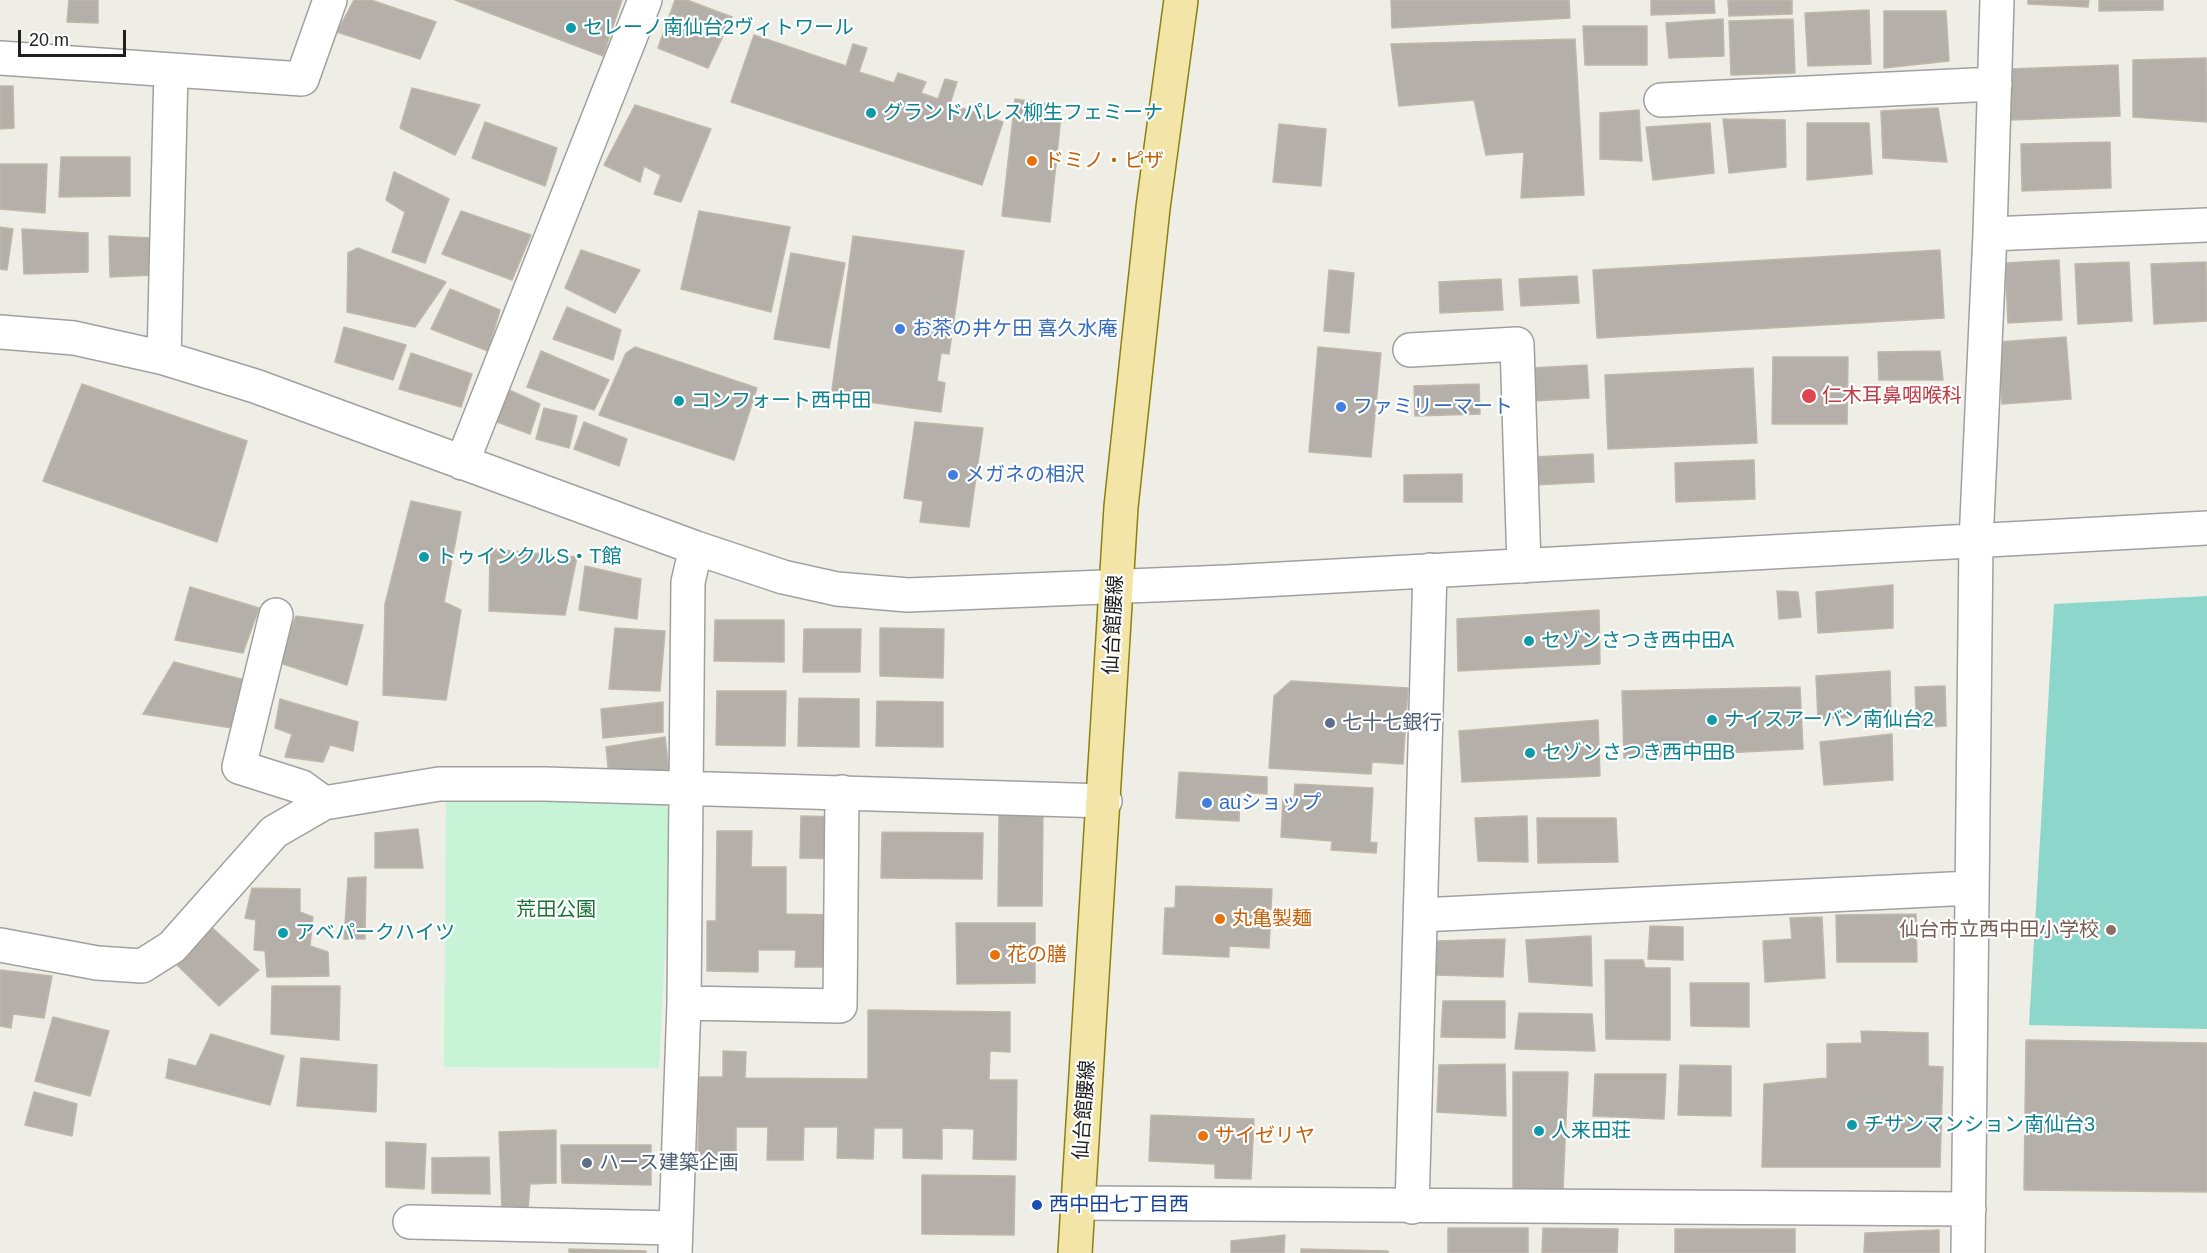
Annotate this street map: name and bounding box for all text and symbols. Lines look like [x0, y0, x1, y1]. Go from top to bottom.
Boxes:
place label: セレーノ南仙台2ヴィトワール [583, 16, 854, 40]
scale bar [21, 18, 129, 56]
marker: セレーノ南仙台2ヴィトワール [564, 21, 578, 35]
text: 20 m [29, 30, 69, 50]
place label: グランドパレス柳生フェミーナ [883, 101, 1163, 125]
marker: グランドパレス柳生フェミーナ [864, 106, 878, 120]
place label: ドミノ・ピザ [1044, 149, 1164, 173]
marker: ドミノ・ピザ [1025, 154, 1039, 168]
place label: お茶の井ケ田 喜久水庵 [912, 317, 1118, 341]
marker: お茶の井ケ田 喜久水庵 [893, 322, 907, 336]
place label: 仁木耳鼻咽喉科 [1822, 384, 1962, 408]
marker: 仁木耳鼻咽喉科 [1800, 387, 1818, 405]
place label: コンフォート西中田 [691, 389, 871, 413]
marker: コンフォート西中田 [672, 394, 686, 408]
place label: ファミリーマート [1353, 395, 1513, 419]
marker: ファミリーマート [1334, 400, 1348, 414]
place label: メガネの相沢 [965, 463, 1085, 487]
marker: メガネの相沢 [946, 468, 960, 482]
place label: トゥインクルS・T館 [436, 545, 622, 569]
marker: トゥインクルS・T館 [417, 550, 431, 564]
street label: 仙台館腰線 [1099, 574, 1129, 676]
place label: セゾンさつき西中田A [1541, 629, 1734, 653]
marker: セゾンさつき西中田A [1522, 634, 1536, 648]
place label: ナイスアーバン南仙台2 [1724, 708, 1934, 732]
place label: 七十七銀行 [1342, 711, 1442, 735]
marker: ナイスアーバン南仙台2 [1705, 713, 1719, 727]
marker: 七十七銀行 [1323, 716, 1337, 730]
place label: セゾンさつき西中田B [1542, 741, 1735, 765]
marker: セゾンさつき西中田B [1523, 746, 1537, 760]
place label: auショップ [1219, 791, 1321, 815]
marker: auショップ [1200, 796, 1214, 810]
park label: 荒田公園 [516, 898, 596, 922]
place label: 丸亀製麺 [1232, 907, 1312, 931]
marker: 丸亀製麺 [1213, 912, 1227, 926]
place label: 仙台市立西中田小学校 [1899, 918, 2099, 942]
place label: アベパークハイツ [295, 921, 455, 945]
marker: 仙台市立西中田小学校 [2104, 923, 2118, 937]
marker: アベパークハイツ [276, 926, 290, 940]
place label: 花の膳 [1007, 943, 1067, 967]
marker: 花の膳 [988, 948, 1002, 962]
street label: 仙台館腰線 [1070, 1059, 1100, 1161]
place label: チサンマンション南仙台3 [1864, 1113, 2095, 1137]
marker: チサンマンション南仙台3 [1845, 1118, 1859, 1132]
place label: 人来田荘 [1551, 1119, 1631, 1143]
place label: サイゼリヤ [1215, 1124, 1315, 1148]
marker: 人来田荘 [1532, 1124, 1546, 1138]
marker: サイゼリヤ [1196, 1129, 1210, 1143]
place label: ハース建築企画 [599, 1151, 739, 1175]
marker: ハース建築企画 [580, 1156, 594, 1170]
place label: 西中田七丁目西 [1049, 1193, 1189, 1217]
marker: 西中田七丁目西 [1030, 1198, 1044, 1212]

